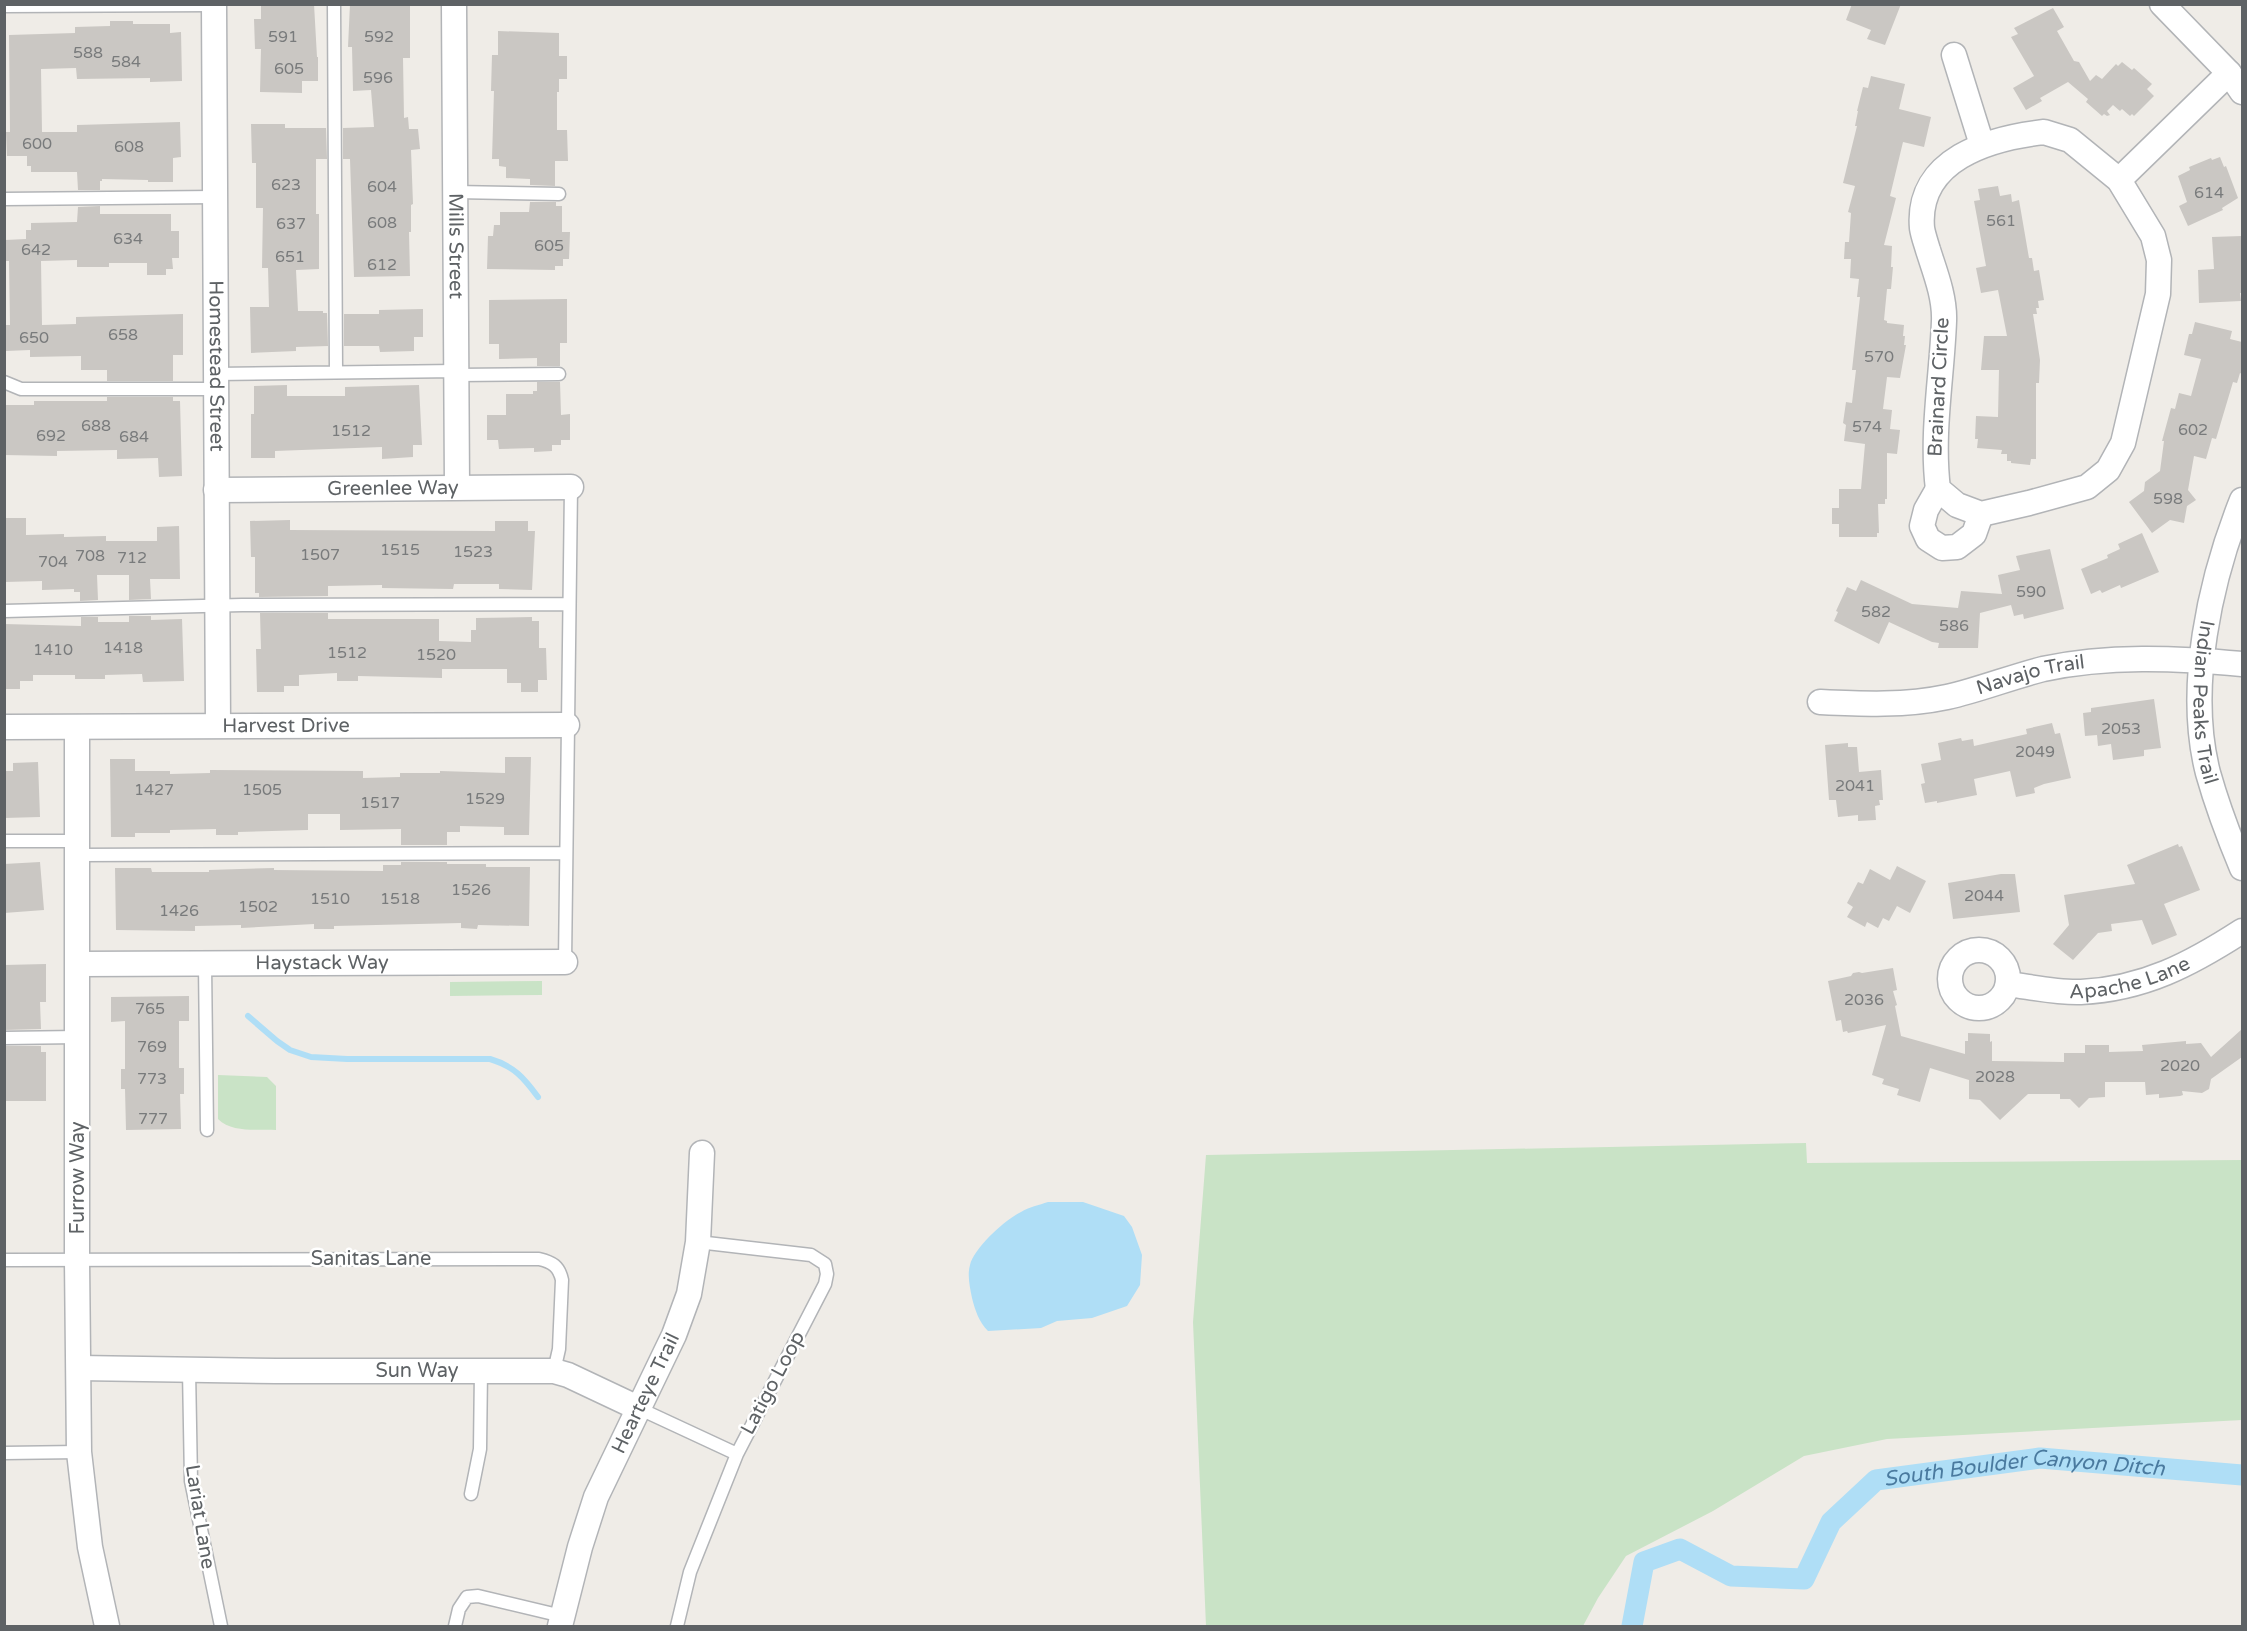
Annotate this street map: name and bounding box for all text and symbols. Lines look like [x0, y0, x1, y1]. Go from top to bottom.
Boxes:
house number: 591 [268, 27, 298, 47]
house number: 592 [364, 27, 394, 47]
house number: 588 [73, 43, 103, 63]
house number: 584 [111, 52, 141, 72]
house number: 605 [274, 59, 304, 79]
house number: 596 [363, 68, 393, 88]
house number: 600 [22, 134, 52, 154]
house number: 608 [114, 137, 144, 157]
house number: 623 [271, 175, 301, 195]
house number: 604 [367, 177, 397, 197]
house number: 614 [2194, 183, 2224, 203]
street label: Mills Street [443, 193, 468, 299]
house number: 561 [1986, 211, 2016, 231]
house number: 608 [367, 213, 397, 233]
house number: 637 [276, 214, 306, 234]
house number: 634 [113, 229, 143, 249]
house number: 605 [534, 236, 564, 256]
house number: 642 [21, 240, 51, 260]
house number: 651 [275, 247, 305, 267]
house number: 612 [367, 255, 397, 275]
street label: Homestead Street [204, 280, 228, 452]
street label: Brainard Circle [1923, 317, 1955, 457]
house number: 658 [108, 325, 138, 345]
house number: 650 [19, 328, 49, 348]
house number: 570 [1864, 347, 1894, 367]
house number: 688 [81, 416, 111, 436]
house number: 574 [1852, 417, 1882, 437]
house number: 602 [2178, 420, 2208, 440]
house number: 1512 [331, 421, 371, 441]
house number: 692 [36, 426, 66, 446]
house number: 684 [119, 427, 149, 447]
street label: Greenlee Way [327, 476, 459, 501]
house number: 598 [2153, 489, 2183, 509]
house number: 1515 [380, 540, 420, 560]
house number: 1523 [453, 542, 493, 562]
house number: 1507 [300, 545, 340, 565]
house number: 708 [75, 546, 105, 566]
house number: 712 [117, 548, 147, 568]
house number: 704 [38, 552, 68, 572]
house number: 590 [2016, 582, 2046, 602]
house number: 582 [1861, 602, 1891, 622]
house number: 586 [1939, 616, 1969, 636]
street label: Indian Peaks Trail [2187, 618, 2223, 787]
house number: 1418 [103, 638, 143, 658]
house number: 1410 [33, 640, 73, 660]
house number: 1512 [327, 643, 367, 663]
house number: 1520 [416, 645, 456, 665]
street label: Navajo Trail [1973, 650, 2086, 701]
street label: Harvest Drive [222, 714, 350, 738]
house number: 2053 [2101, 719, 2141, 739]
house number: 2049 [2015, 742, 2055, 762]
house number: 2041 [1835, 776, 1875, 796]
house number: 1427 [134, 780, 174, 800]
house number: 1505 [242, 780, 282, 800]
house number: 1529 [465, 789, 505, 809]
house number: 1517 [360, 793, 400, 813]
house number: 1526 [451, 880, 491, 900]
house number: 2044 [1964, 886, 2004, 906]
house number: 1510 [310, 889, 350, 909]
house number: 1518 [380, 889, 420, 909]
house number: 1502 [238, 897, 278, 917]
house number: 1426 [159, 901, 199, 921]
street label: Haystack Way [255, 951, 389, 975]
street label: Apache Lane [2069, 952, 2194, 1004]
house number: 2036 [1844, 990, 1884, 1010]
house number: 765 [135, 999, 165, 1019]
house number: 769 [137, 1037, 167, 1057]
house number: 2020 [2160, 1056, 2200, 1076]
house number: 2028 [1975, 1067, 2015, 1087]
house number: 773 [137, 1069, 167, 1089]
house number: 777 [138, 1109, 168, 1129]
street label: Furrow Way [66, 1121, 90, 1234]
street label: Sanitas Lane [311, 1247, 431, 1271]
street label: Latigo Loop [736, 1327, 810, 1439]
street label: Hearteye Trail [607, 1329, 685, 1458]
street label: Sun Way [376, 1359, 459, 1383]
water label: South Boulder Canyon Ditch [1882, 1444, 2167, 1491]
street label: Lariat Lane [180, 1463, 220, 1571]

